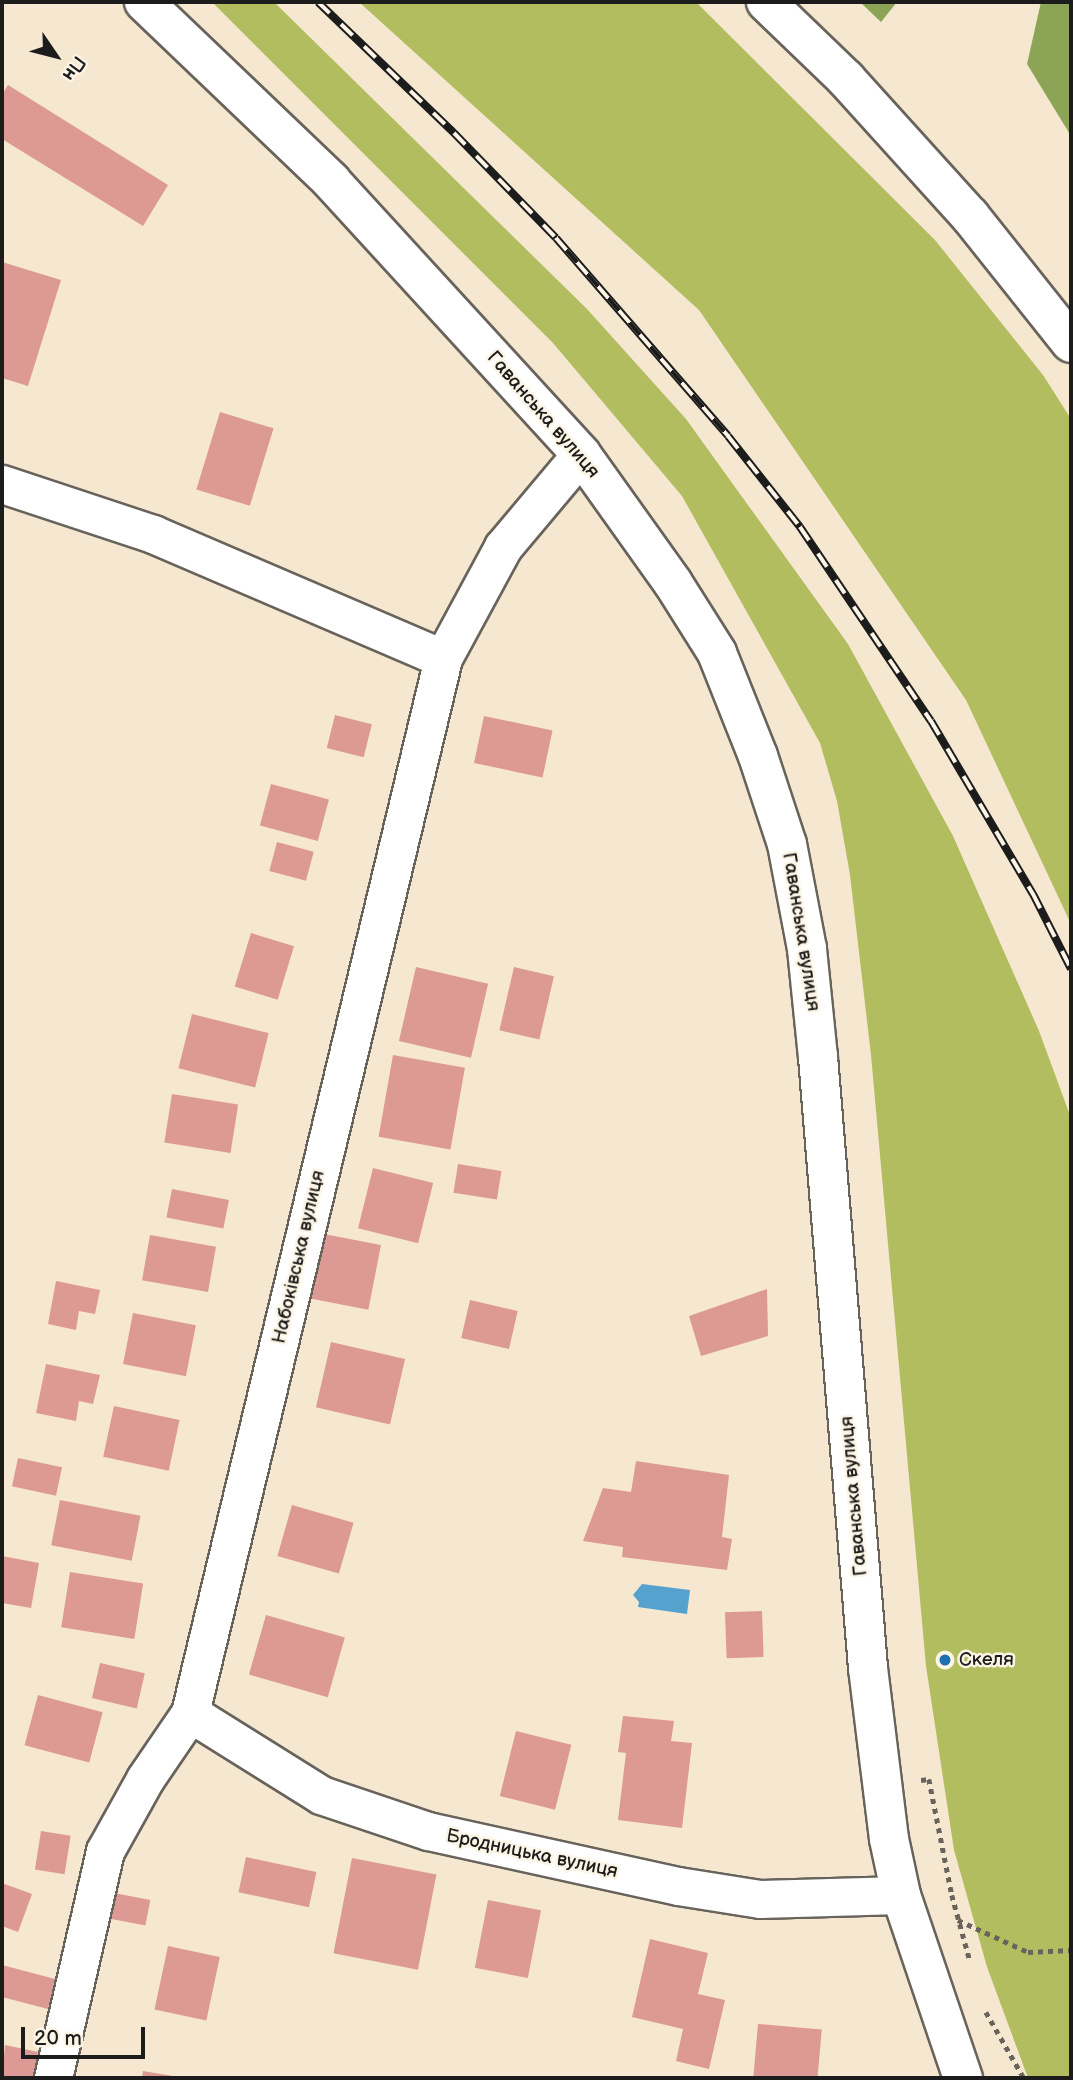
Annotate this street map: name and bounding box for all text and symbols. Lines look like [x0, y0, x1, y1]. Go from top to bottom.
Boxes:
north arrow [21, 21, 91, 91]
text: Пн [57, 51, 90, 85]
street label: Гаванська вулиця [482, 347, 604, 483]
street label: Гаванська вулиця [777, 851, 825, 1013]
street label: Набоківська вулиця [268, 1168, 330, 1346]
street label: Гаванська вулиця [836, 1415, 872, 1577]
place label: Скеля [959, 1649, 1014, 1671]
marker: Скеля [937, 1652, 953, 1668]
street label: Бродницька вулиця [444, 1825, 620, 1883]
scale bar [24, 2014, 149, 2058]
text: 20 m [34, 2026, 82, 2051]

